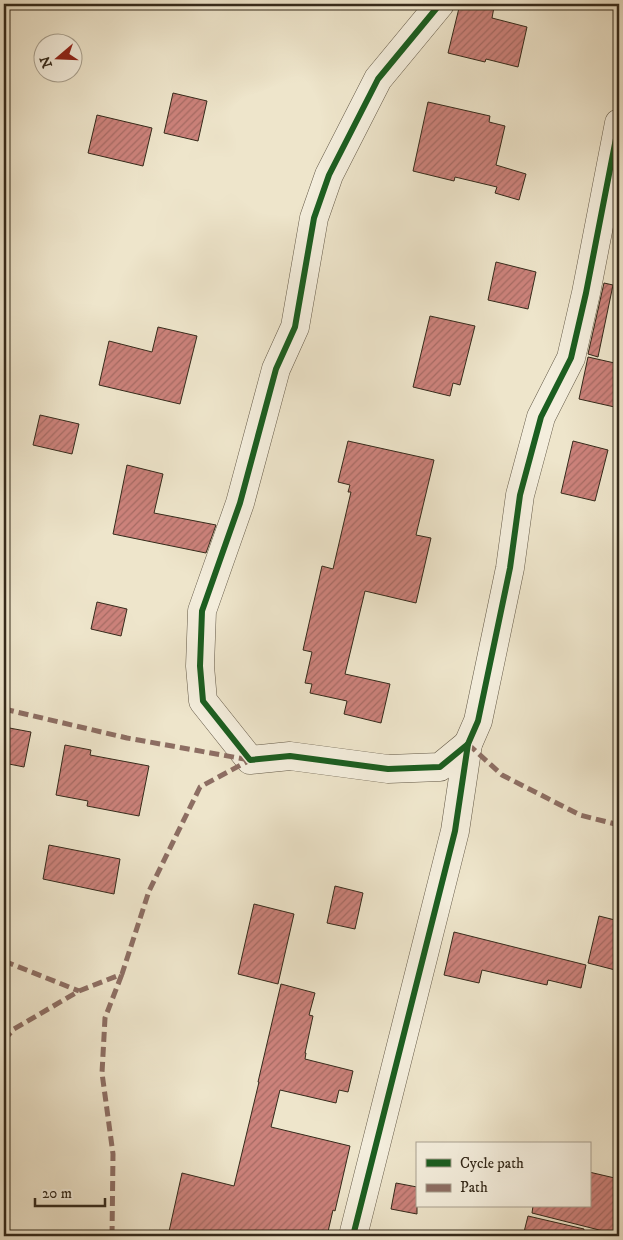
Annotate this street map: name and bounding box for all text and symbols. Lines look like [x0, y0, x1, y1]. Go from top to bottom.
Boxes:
north arrow [32, 32, 82, 82]
text: N [36, 53, 57, 70]
legend [416, 1142, 590, 1208]
text: Cycle path [460, 1154, 524, 1173]
scale bar [35, 1175, 105, 1207]
text: Path [460, 1178, 488, 1197]
text: 20 m [42, 1184, 72, 1203]

